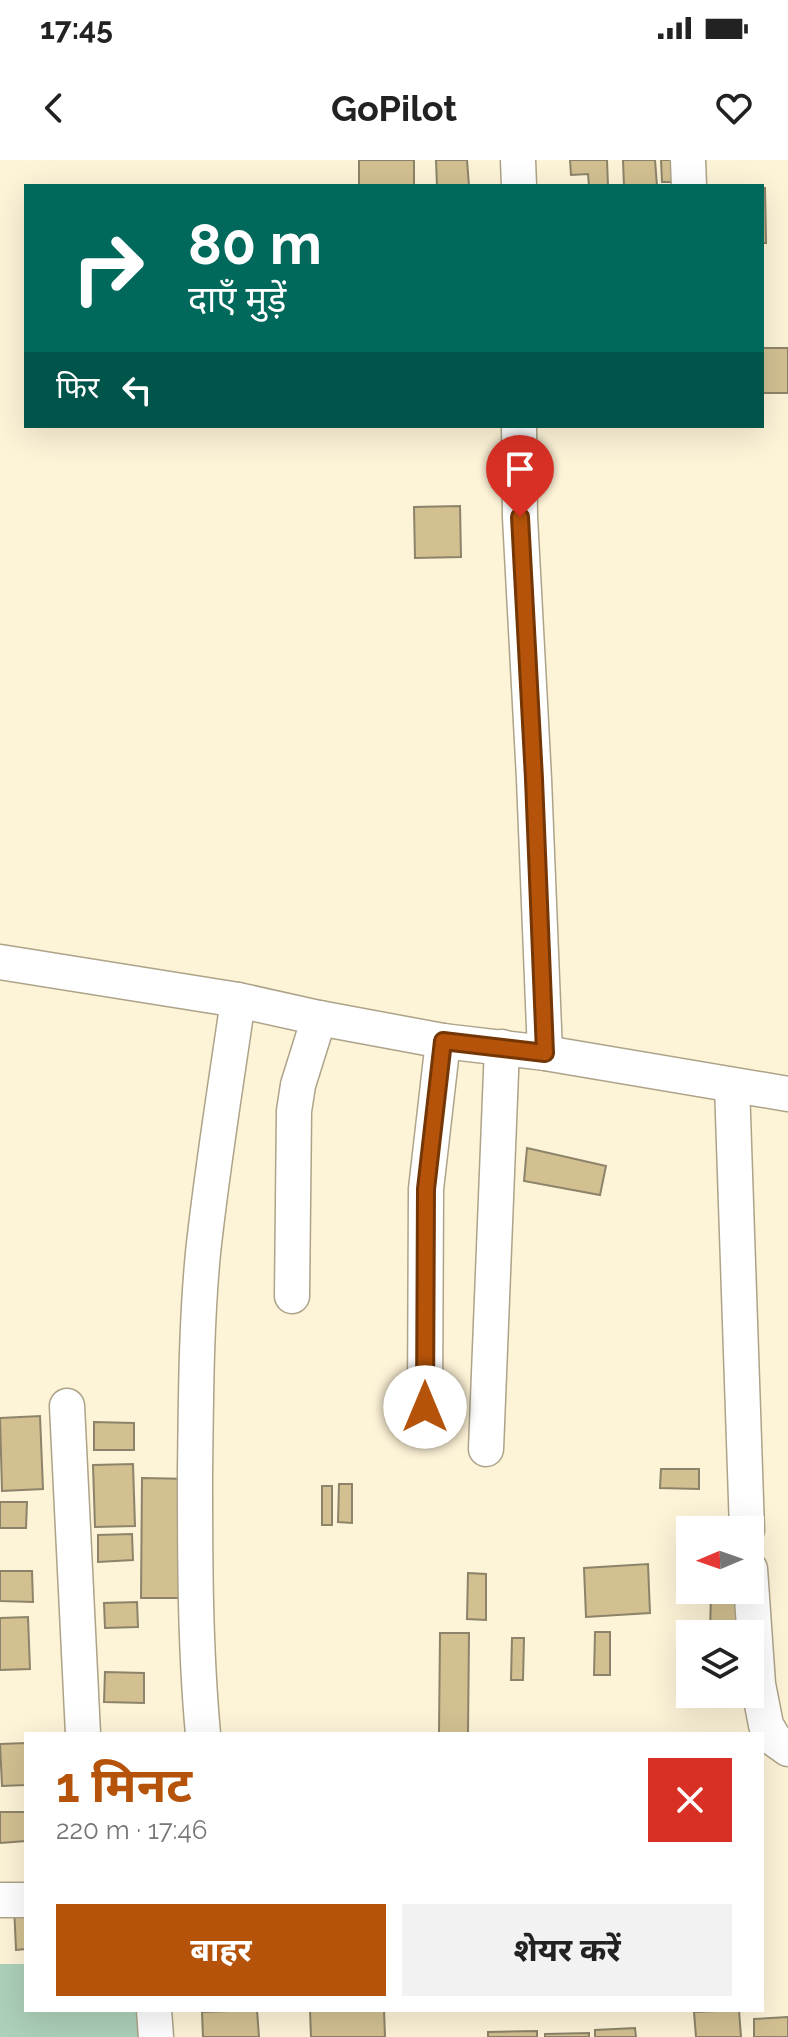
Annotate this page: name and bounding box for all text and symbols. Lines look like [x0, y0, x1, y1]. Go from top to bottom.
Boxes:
text: 17:45 [40, 11, 113, 46]
icon: back [32, 86, 76, 130]
icon: heart [712, 86, 756, 130]
text: GoPilot [331, 87, 457, 129]
text: 80 m [188, 211, 322, 277]
icon: right [56, 216, 160, 320]
text: दाएँ मुड़ें [188, 278, 286, 320]
icon: left [115, 368, 159, 412]
text: फिर [56, 370, 99, 405]
pin [486, 435, 554, 517]
icon: arrive [498, 447, 542, 491]
position arrow [383, 1365, 467, 1449]
north arrow [676, 1516, 764, 1604]
map controls [676, 1516, 764, 1708]
button: layers [676, 1620, 764, 1708]
text: 1 मिनट [56, 1757, 192, 1813]
button: close [648, 1758, 732, 1842]
text: 220 m · 17:46 [56, 1815, 207, 1845]
button: बाहर [56, 1904, 386, 1996]
button: शेयर करें [402, 1904, 732, 1996]

